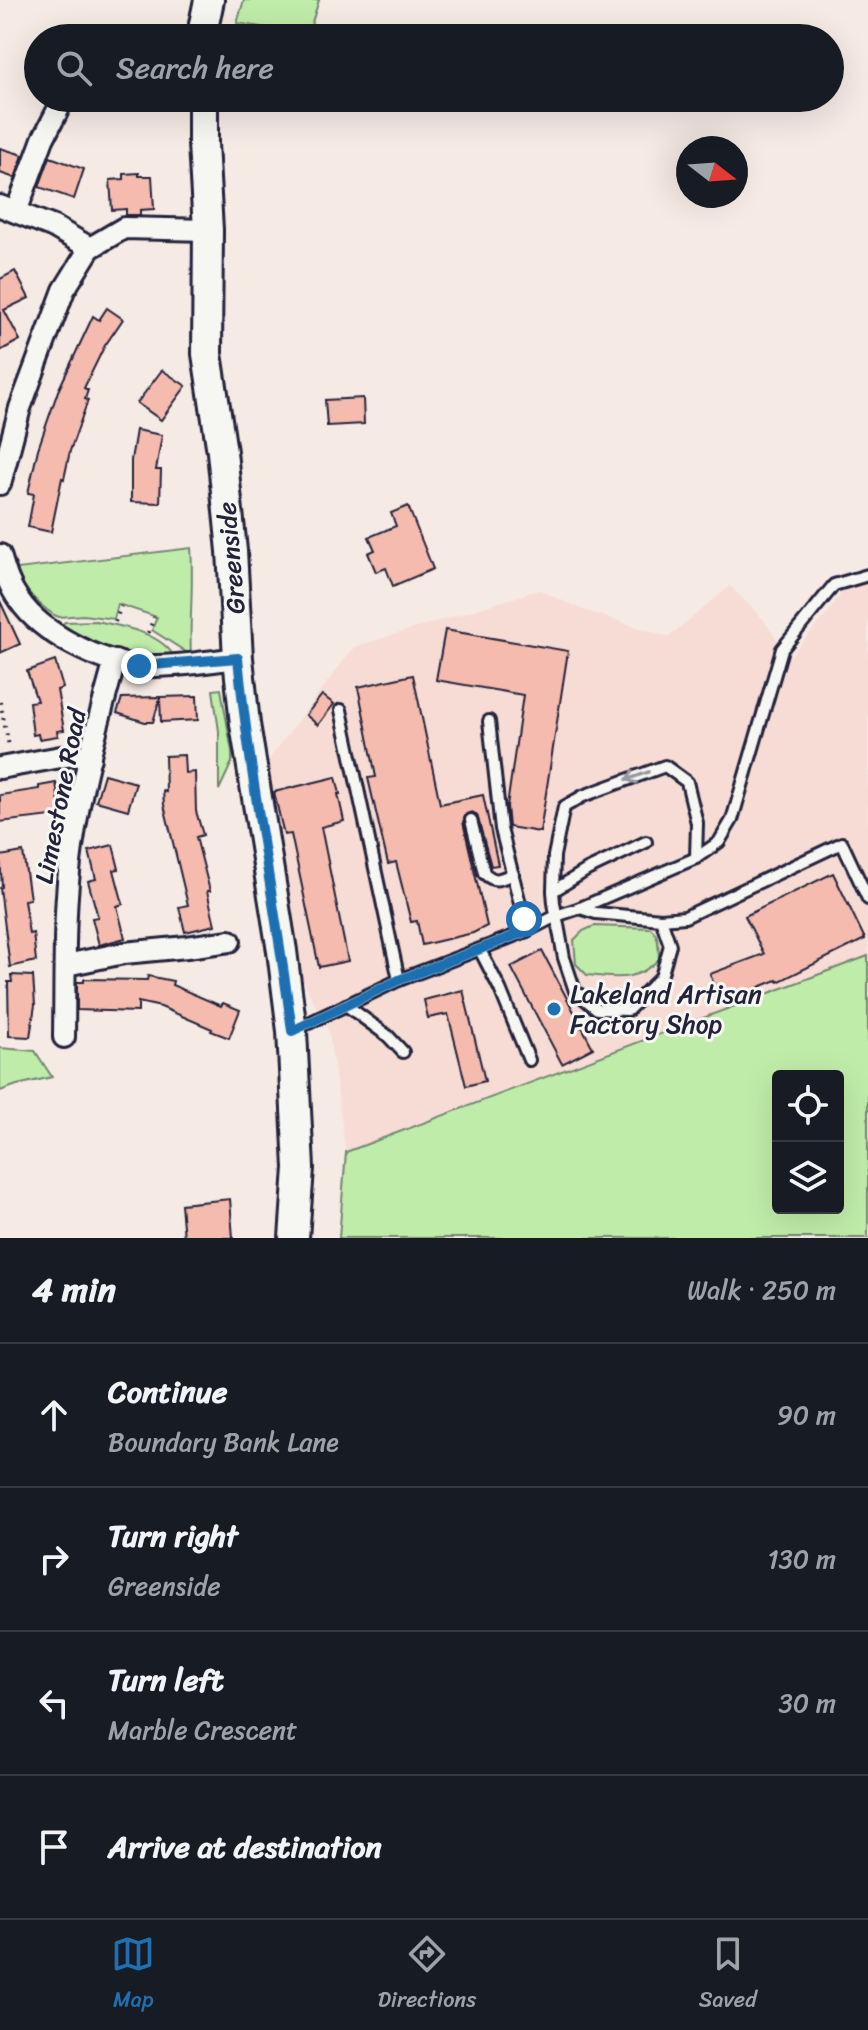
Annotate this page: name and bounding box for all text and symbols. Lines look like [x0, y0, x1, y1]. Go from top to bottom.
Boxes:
search box [24, 24, 844, 112]
text: Search here [116, 41, 274, 95]
icon: search [52, 46, 96, 90]
north arrow [676, 136, 748, 208]
street label: Greenside [203, 500, 259, 616]
route end [121, 648, 157, 684]
street label: Limestone Road [20, 702, 100, 888]
one-way arrow [625, 770, 650, 784]
route start [506, 901, 542, 937]
place label: Lakeland Artisan Factory Shop [570, 971, 762, 1047]
marker: Lakeland Artisan Factory Shop [545, 1000, 563, 1018]
map controls [772, 1070, 844, 1214]
button: locate [772, 1070, 844, 1142]
button: layers [772, 1142, 844, 1214]
text: 4 min [32, 1260, 116, 1320]
text: Walk · 250 m [687, 1267, 836, 1313]
text: Continue [108, 1365, 227, 1419]
text: 90 m [777, 1392, 836, 1438]
icon: ahead [32, 1393, 76, 1437]
text: Boundary Bank Lane [108, 1419, 339, 1465]
text: Turn right [108, 1509, 238, 1563]
text: 130 m [767, 1536, 836, 1582]
icon: right [32, 1537, 76, 1581]
text: Greenside [108, 1563, 221, 1609]
text: Turn left [108, 1653, 224, 1707]
text: 30 m [779, 1680, 836, 1726]
icon: left [32, 1681, 76, 1725]
text: Marble Crescent [108, 1707, 297, 1753]
text: Arrive at destination [108, 1820, 382, 1874]
icon: arrive [32, 1825, 76, 1869]
tab: Map [111, 1932, 155, 2019]
tab: Directions [378, 1932, 476, 2019]
tab: Saved [699, 1932, 757, 2019]

